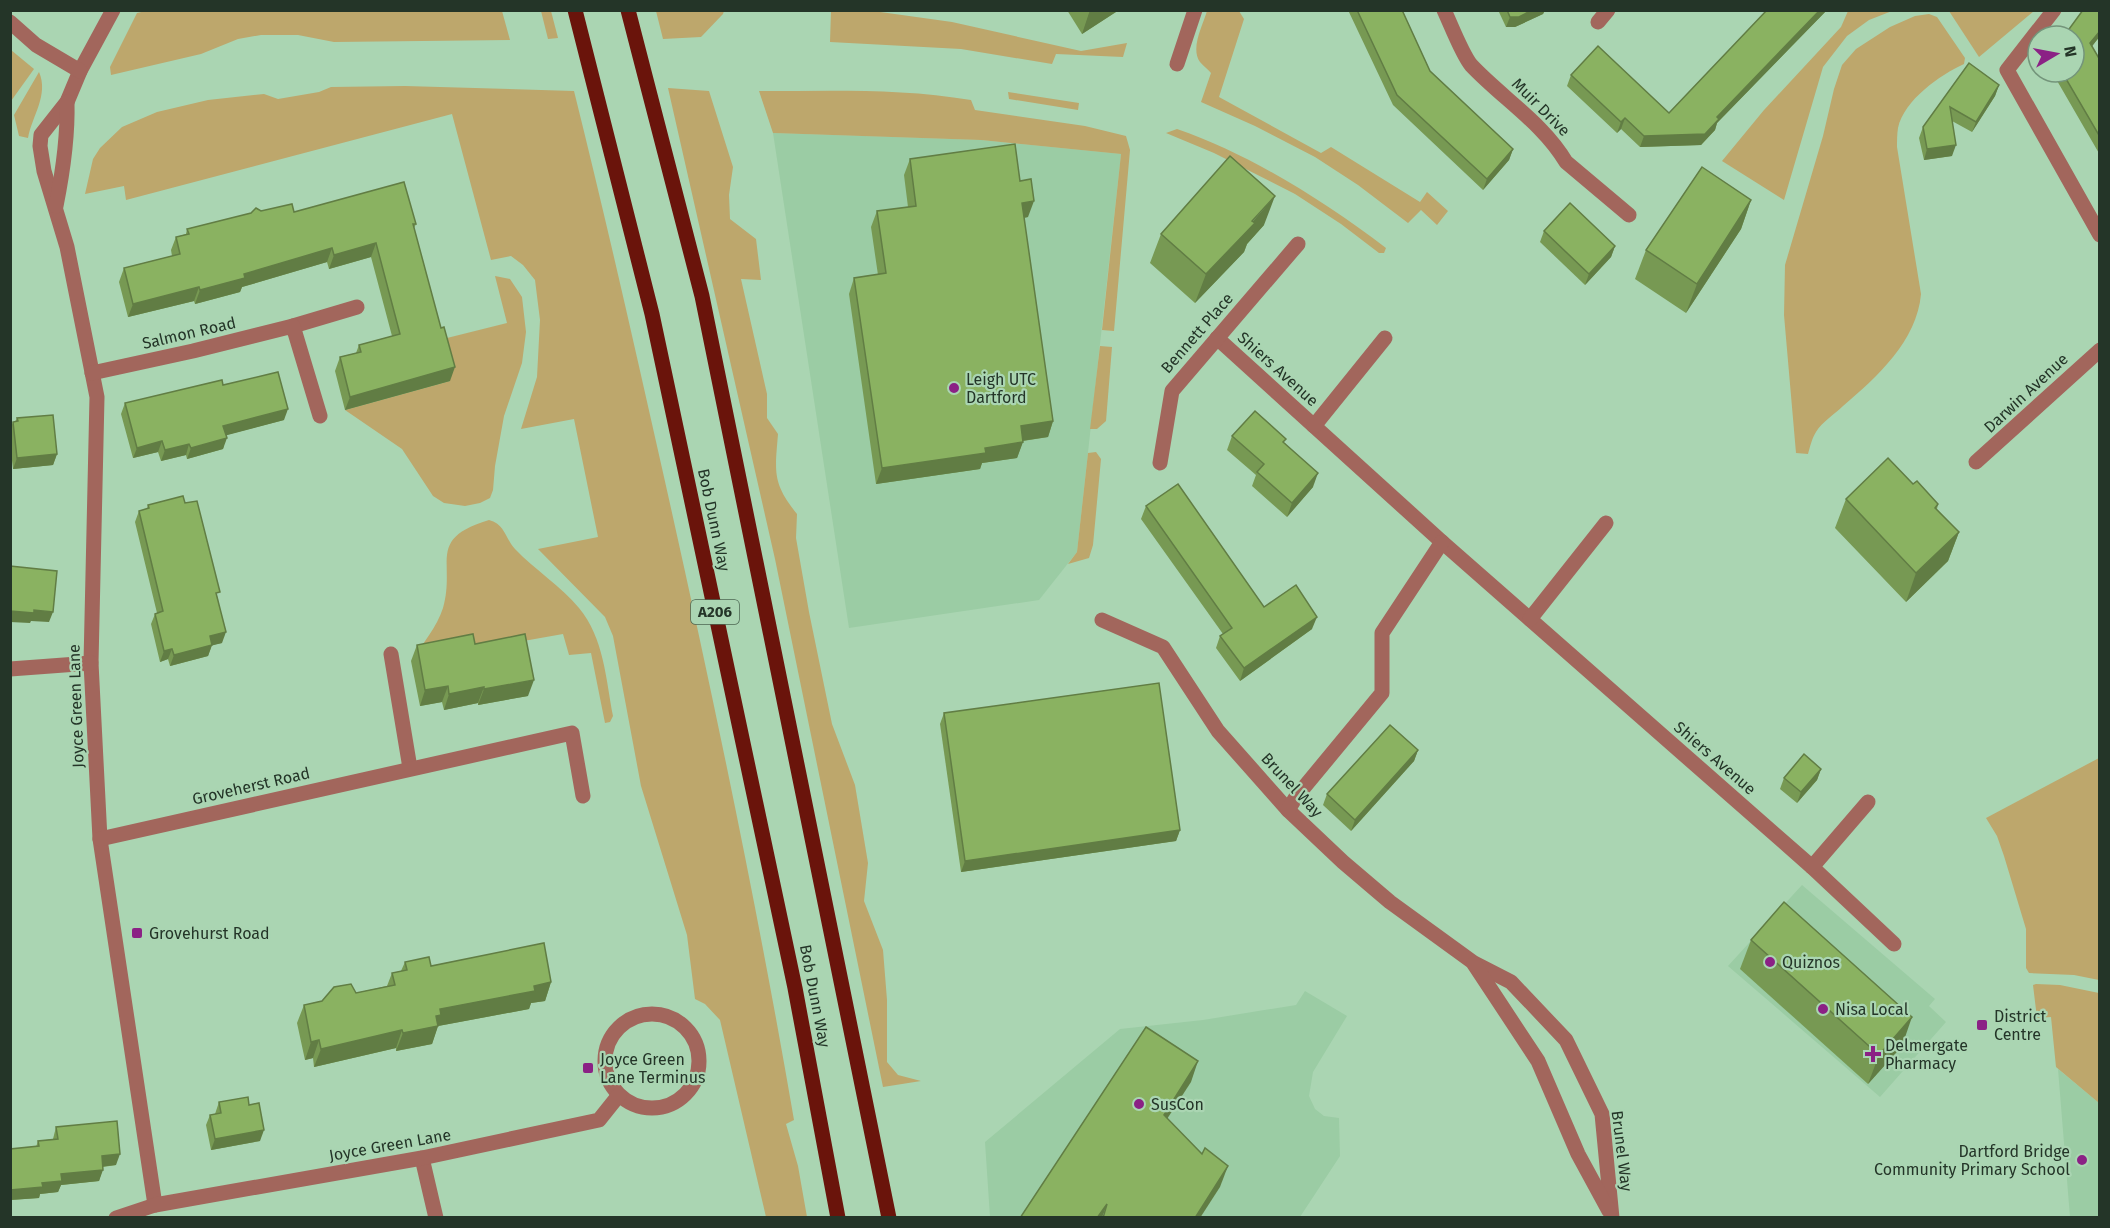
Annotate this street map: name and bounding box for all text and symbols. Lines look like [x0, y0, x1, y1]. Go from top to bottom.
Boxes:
north arrow [2026, 24, 2086, 84]
text: N [2060, 45, 2081, 58]
street label: Muir Drive [1508, 74, 1574, 140]
street label: Bennett Place [1157, 289, 1237, 377]
street label: Salmon Road [140, 313, 238, 353]
street label: Shiers Avenue [1234, 328, 1322, 410]
street label: Darwin Avenue [1980, 349, 2072, 437]
place label: Leigh UTC Dartford [966, 370, 1036, 407]
marker: Leigh UTC Dartford [947, 381, 961, 395]
street label: Bob Dunn Way [694, 467, 734, 573]
road number: A206 [691, 600, 739, 624]
street label: Joyce Green Lane [64, 644, 88, 768]
street label: Shiers Avenue [1670, 717, 1760, 799]
street label: Brunel Way [1257, 749, 1327, 821]
street label: Groveherst Road [190, 763, 312, 809]
place label: Grovehurst Road [149, 924, 270, 943]
marker: Grovehurst Road [130, 926, 144, 940]
street label: Bob Dunn Way [796, 943, 834, 1049]
place label: Quiznos [1782, 953, 1840, 972]
marker: Quiznos [1763, 955, 1777, 969]
place label: Nisa Local [1835, 1000, 1909, 1019]
marker: Nisa Local [1816, 1002, 1830, 1016]
place label: District Centre [1994, 1007, 2046, 1044]
marker: District Centre [1975, 1018, 1989, 1032]
place label: Delmergate Pharmacy [1885, 1036, 1968, 1073]
marker: Delmergate Pharmacy [1866, 1047, 1880, 1061]
place label: Joyce Green Lane Terminus [600, 1050, 706, 1087]
marker: Joyce Green Lane Terminus [581, 1061, 595, 1075]
place label: SusCon [1151, 1095, 1204, 1114]
marker: SusCon [1132, 1097, 1146, 1111]
street label: Brunel Way [1608, 1109, 1636, 1193]
street label: Joyce Green Lane [327, 1125, 453, 1165]
place label: Dartford Bridge Community Primary School [1874, 1142, 2070, 1179]
marker: Dartford Bridge Community Primary School [2075, 1153, 2089, 1167]

